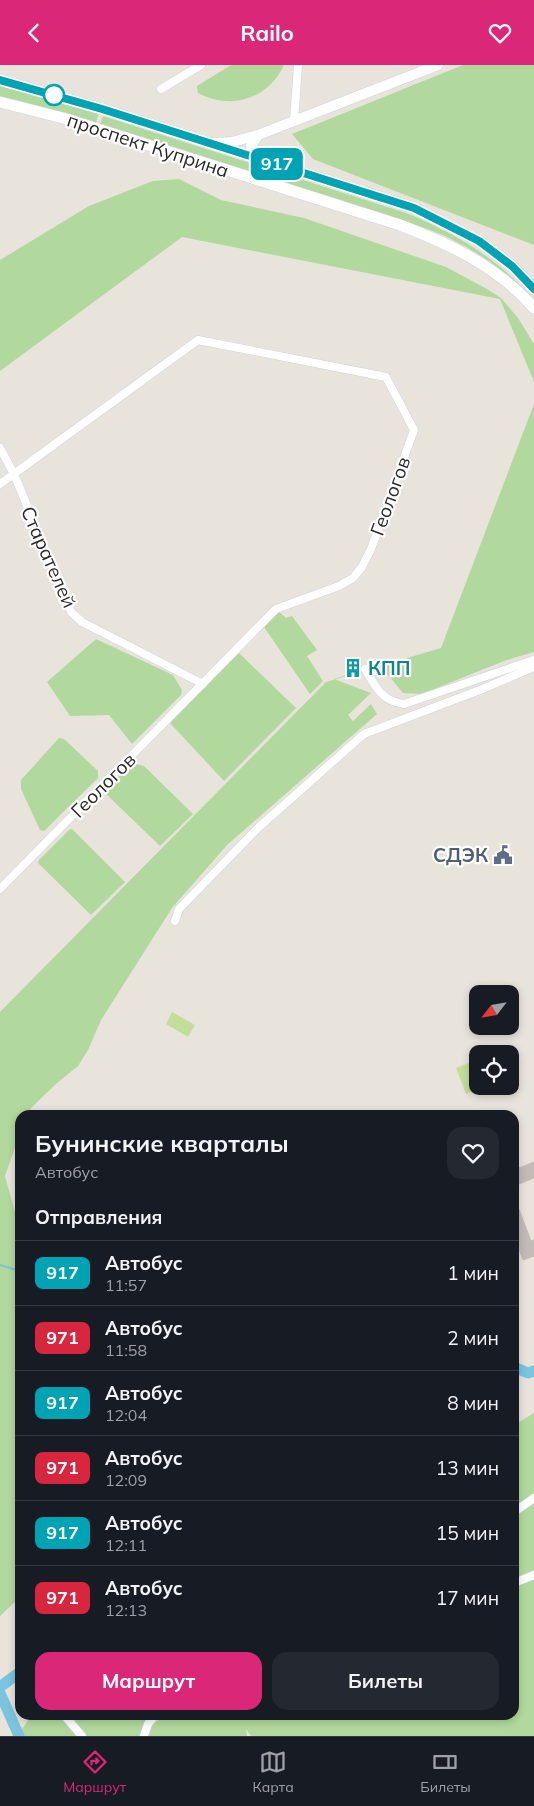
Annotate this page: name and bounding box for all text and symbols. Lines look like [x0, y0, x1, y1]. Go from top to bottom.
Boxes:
icon: back [20, 19, 48, 47]
text: Railo [240, 19, 294, 47]
icon: heart [486, 19, 514, 47]
unlabelled marker [43, 84, 65, 106]
street label: проспект Куприна [64, 108, 232, 182]
line badge: 917 [248, 148, 306, 180]
text: 917 [261, 152, 293, 175]
street label: Геологов [365, 453, 415, 539]
street label: Старателей [16, 503, 82, 611]
place label: КПП [368, 656, 410, 680]
building icon: КПП [342, 657, 364, 679]
street label: Геологов [66, 748, 140, 822]
place label: СДЭК [433, 843, 489, 867]
public building icon: СДЭК [492, 844, 514, 866]
north arrow [469, 985, 519, 1035]
map controls [469, 985, 519, 1095]
button: locate [469, 1045, 519, 1095]
button: heart [447, 1127, 499, 1179]
text: Бунинские кварталы [35, 1128, 289, 1158]
text: Автобус [35, 1162, 98, 1182]
text: Отправления [35, 1205, 162, 1229]
text: Автобус [105, 1251, 183, 1275]
text: 917 [46, 1261, 79, 1284]
text: 1 мин [447, 1261, 499, 1285]
text: 11:57 [105, 1275, 147, 1295]
text: Автобус [105, 1316, 183, 1340]
text: 971 [46, 1326, 79, 1349]
text: 2 мин [447, 1326, 499, 1350]
text: 11:58 [105, 1340, 147, 1360]
text: Автобус [105, 1381, 183, 1405]
text: 917 [46, 1391, 79, 1414]
text: 8 мин [447, 1391, 499, 1415]
text: 12:04 [105, 1405, 147, 1425]
text: Автобус [105, 1446, 183, 1470]
text: 971 [46, 1456, 79, 1479]
text: 13 мин [436, 1456, 499, 1480]
text: 12:09 [105, 1470, 147, 1490]
text: Автобус [105, 1511, 183, 1535]
text: 917 [46, 1521, 79, 1544]
text: 15 мин [436, 1521, 499, 1545]
text: 12:11 [105, 1535, 147, 1555]
text: Автобус [105, 1576, 183, 1600]
text: 971 [46, 1586, 79, 1609]
text: 17 мин [436, 1586, 499, 1610]
text: 12:13 [105, 1600, 147, 1620]
button: Маршрут [35, 1652, 262, 1710]
button: Билеты [272, 1652, 499, 1710]
tab: Маршрут [63, 1748, 126, 1796]
tab: Карта [253, 1748, 294, 1796]
tab: Билеты [420, 1748, 471, 1796]

